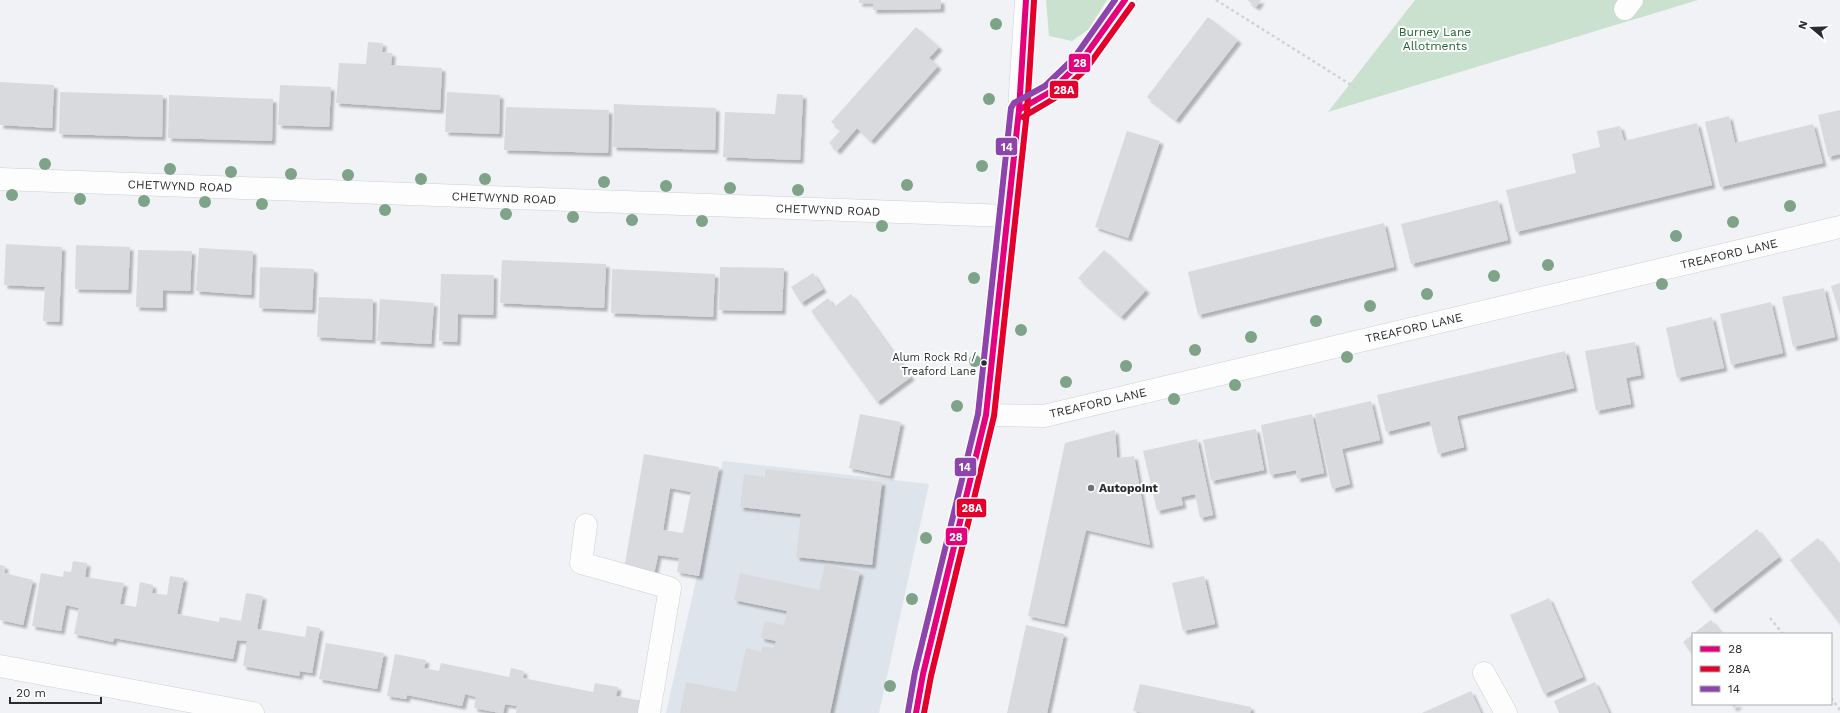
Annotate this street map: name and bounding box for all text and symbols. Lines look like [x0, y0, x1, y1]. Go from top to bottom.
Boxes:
north arrow [1792, 8, 1832, 48]
text: N [1796, 19, 1810, 31]
park label: Burney Lane Allotments [1399, 25, 1471, 53]
line badge: 28 [1068, 53, 1091, 73]
text: 28 [1073, 57, 1087, 70]
line badge: 28A [1049, 80, 1079, 99]
text: 28A [1054, 84, 1075, 97]
line badge: 14 [995, 137, 1018, 156]
text: 14 [1001, 141, 1013, 154]
street label: CHETWYND ROAD [127, 177, 233, 195]
street label: CHETWYND ROAD [451, 189, 557, 207]
street label: CHETWYND ROAD [775, 201, 881, 219]
street label: TREAFORD LANE [1679, 236, 1779, 272]
street label: TREAFORD LANE [1364, 310, 1464, 346]
place label: Alum Rock Rd / Treaford Lane [892, 351, 976, 378]
marker: Alum Rock Rd / Treaford Lane [979, 358, 989, 368]
street label: TREAFORD LANE [1048, 385, 1148, 421]
line badge: 14 [954, 457, 977, 477]
text: 14 [959, 461, 971, 474]
place label: Autopoint [1099, 481, 1159, 495]
marker: Autopoint [1086, 483, 1096, 493]
line badge: 28A [956, 498, 987, 518]
text: 28A [962, 502, 983, 515]
line badge: 28 [945, 527, 968, 546]
text: 28 [949, 531, 963, 544]
legend [1692, 633, 1832, 705]
text: 28 [1728, 642, 1742, 656]
text: 28A [1728, 662, 1750, 676]
scale bar [10, 679, 101, 705]
text: 14 [1728, 682, 1740, 696]
text: 20 m [16, 686, 46, 700]

